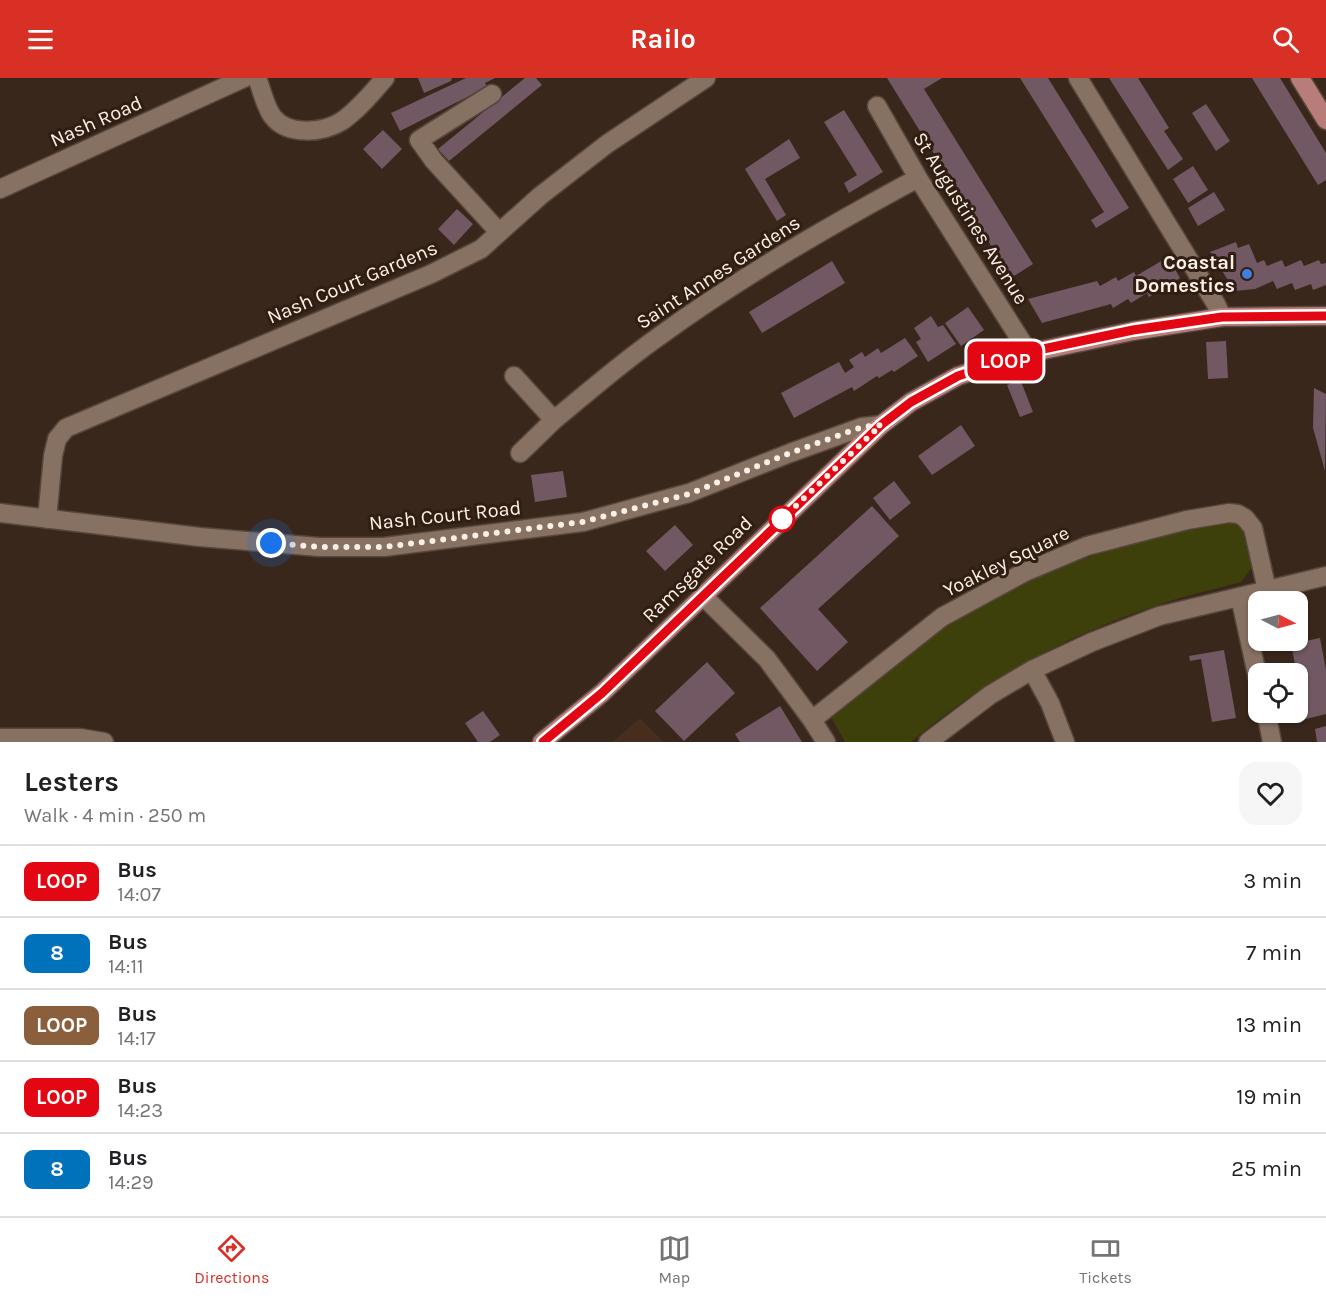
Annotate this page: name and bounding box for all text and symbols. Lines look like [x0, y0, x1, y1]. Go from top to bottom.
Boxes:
icon: menu [24, 23, 57, 56]
text: Railo [630, 23, 696, 55]
icon: search [1269, 23, 1302, 56]
street label: Nash Road [47, 91, 146, 152]
street label: St Augustines Avenue [908, 128, 1033, 309]
street label: Saint Annes Gardens [632, 211, 804, 334]
street label: Nash Court Gardens [264, 236, 441, 329]
place label: Coastal Domestics [1134, 251, 1235, 297]
marker: Coastal Domestics [1240, 267, 1254, 281]
line badge: LOOP [963, 342, 1047, 380]
text: LOOP [979, 349, 1031, 373]
street label: Nash Court Road [368, 496, 522, 535]
unlabelled marker [769, 506, 795, 532]
street label: Ramsgate Road [638, 511, 757, 627]
street label: Yoakley Square [940, 521, 1073, 602]
your location [256, 528, 286, 558]
north arrow [1248, 591, 1308, 651]
map controls [1248, 591, 1308, 723]
button: locate [1248, 663, 1308, 723]
button: heart [1239, 762, 1302, 825]
text: Lesters [24, 765, 119, 798]
text: Walk · 4 min · 250 m [24, 804, 206, 827]
text: Bus [117, 857, 157, 883]
text: 3 min [1243, 868, 1302, 894]
text: LOOP [36, 869, 87, 893]
text: 14:07 [117, 883, 161, 906]
text: Bus [108, 929, 148, 955]
text: 7 min [1246, 940, 1302, 966]
text: 8 [50, 941, 64, 965]
text: 14:11 [108, 955, 144, 978]
text: Bus [117, 1001, 157, 1027]
text: 13 min [1236, 1012, 1302, 1038]
text: LOOP [36, 1013, 87, 1037]
text: 14:17 [117, 1027, 156, 1050]
text: Bus [117, 1073, 157, 1099]
text: 19 min [1236, 1084, 1302, 1110]
text: LOOP [36, 1085, 87, 1109]
text: 14:23 [117, 1099, 163, 1122]
text: Bus [108, 1145, 148, 1171]
text: 25 min [1231, 1156, 1302, 1182]
text: 8 [50, 1157, 64, 1181]
text: 14:29 [108, 1171, 154, 1194]
tab: Directions [194, 1232, 269, 1287]
tab: Map [658, 1232, 691, 1287]
tab: Tickets [1079, 1232, 1132, 1287]

